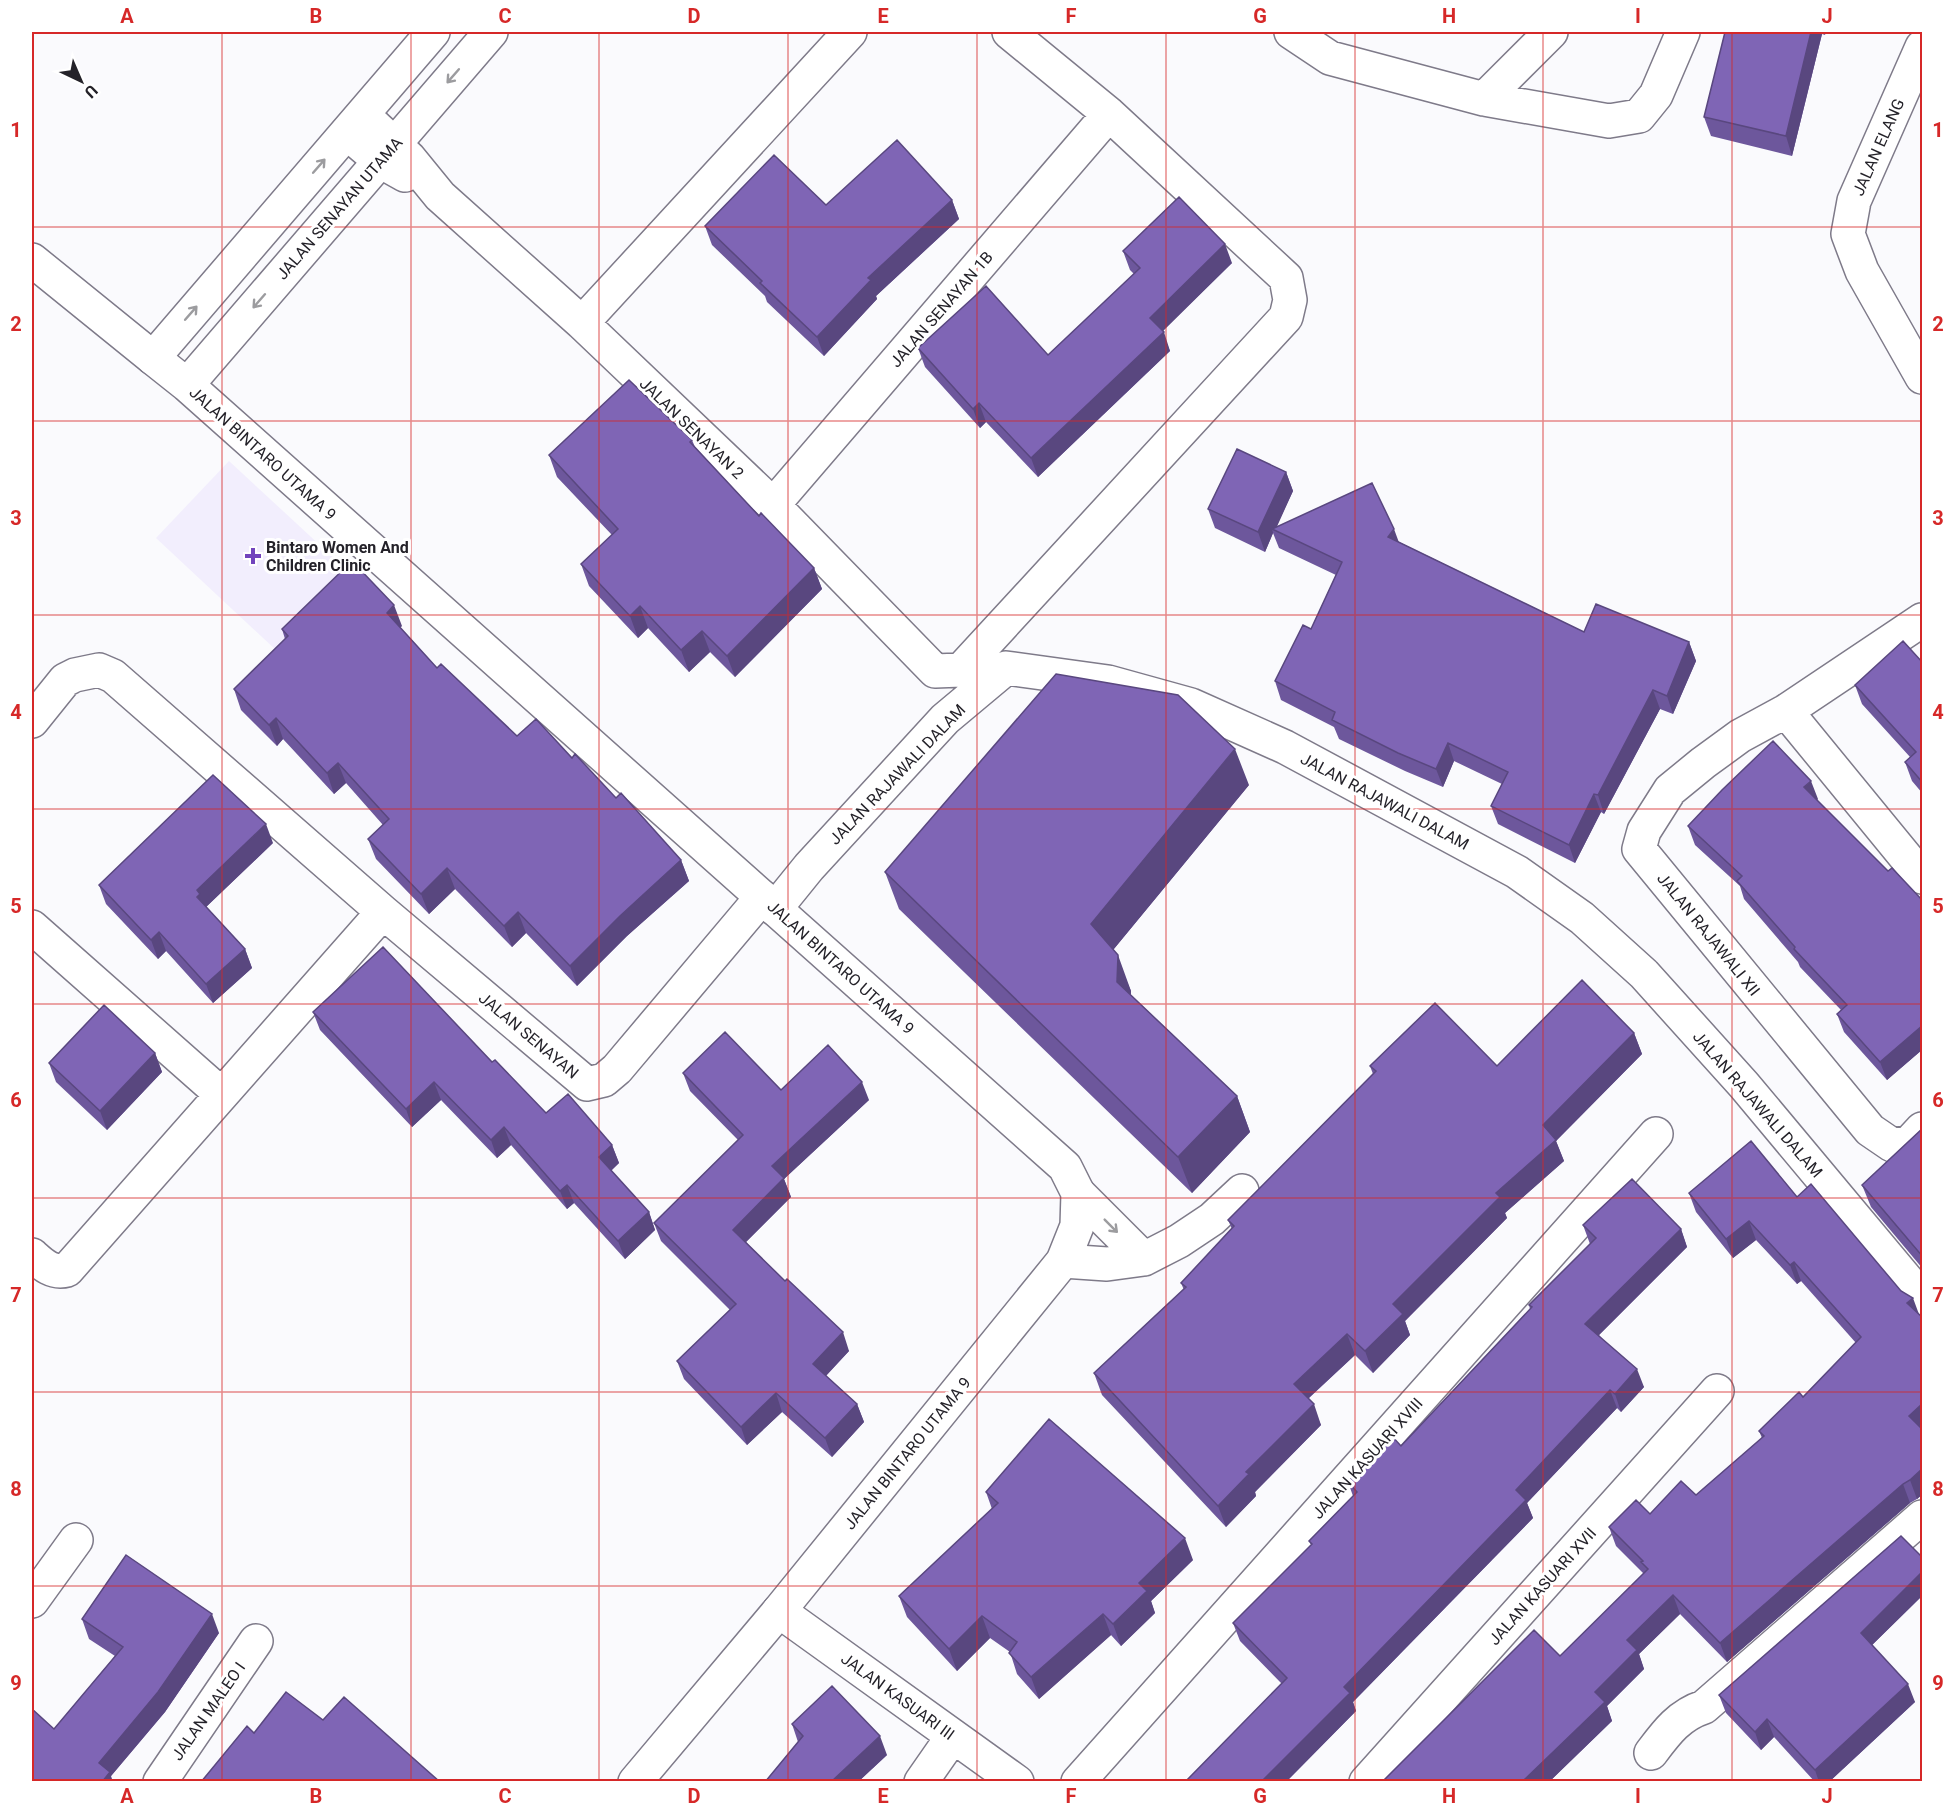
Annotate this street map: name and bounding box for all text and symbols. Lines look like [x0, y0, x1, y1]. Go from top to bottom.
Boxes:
text: A [120, 4, 134, 28]
text: B [310, 4, 322, 28]
text: C [498, 4, 512, 28]
text: D [688, 4, 701, 28]
text: E [877, 4, 889, 28]
text: F [1066, 4, 1077, 28]
text: G [1253, 4, 1267, 28]
text: H [1442, 4, 1456, 28]
text: I [1635, 4, 1641, 28]
text: J [1821, 4, 1833, 28]
north arrow [51, 51, 111, 111]
one-way arrow [446, 68, 460, 83]
text: U [81, 81, 101, 102]
street label: JALAN ELANG [1849, 96, 1908, 199]
text: 1 [10, 118, 22, 142]
text: 1 [1932, 118, 1944, 142]
street label: JALAN SENAYAN UTAMA [272, 133, 407, 283]
one-way arrow [312, 158, 325, 174]
street label: JALAN SENAYAN 1B [886, 248, 997, 371]
one-way arrow [252, 293, 266, 308]
one-way arrow [184, 306, 198, 321]
text: 2 [10, 312, 22, 336]
text: 2 [1932, 312, 1944, 336]
street label: JALAN SENAYAN 2 [636, 374, 748, 483]
street label: JALAN BINTARO UTAMA 9 [185, 383, 340, 524]
text: 3 [10, 506, 22, 530]
text: 3 [1932, 506, 1944, 530]
place label: Bintaro Women And Children Clinic [266, 538, 409, 575]
marker: Bintaro Women And Children Clinic [244, 547, 262, 565]
text: 4 [10, 700, 22, 724]
street label: JALAN RAJAWALI DALAM [825, 700, 969, 848]
text: 4 [1932, 700, 1944, 724]
street label: JALAN RAJAWALI DALAM [1297, 749, 1472, 854]
street label: JALAN RAJAWALI XII [1653, 869, 1764, 1000]
text: 5 [10, 894, 22, 918]
text: 5 [1932, 894, 1944, 918]
street label: JALAN BINTARO UTAMA 9 [763, 897, 918, 1038]
street label: JALAN SENAYAN [475, 988, 582, 1083]
street label: JALAN RAJAWALI DALAM [1689, 1027, 1826, 1181]
text: 6 [10, 1088, 22, 1112]
text: 6 [1932, 1088, 1944, 1112]
one-way arrow [1104, 1218, 1119, 1233]
text: 7 [10, 1283, 22, 1307]
text: 7 [1932, 1283, 1944, 1307]
street label: JALAN BINTARO UTAMA 9 [840, 1373, 975, 1533]
street label: JALAN KASUARI XVIII [1308, 1394, 1427, 1523]
text: 8 [10, 1477, 22, 1501]
text: 8 [1932, 1477, 1944, 1501]
street label: JALAN KASUARI XVII [1485, 1524, 1600, 1649]
street label: JALAN KASUARI III [837, 1649, 958, 1744]
street label: JALAN MALEO I [168, 1659, 249, 1764]
text: 9 [10, 1671, 22, 1695]
text: 9 [1932, 1671, 1944, 1695]
text: A [120, 1784, 134, 1808]
text: B [310, 1784, 322, 1808]
text: C [498, 1784, 512, 1808]
text: D [688, 1784, 701, 1808]
text: E [877, 1784, 889, 1808]
text: F [1066, 1784, 1077, 1808]
text: G [1253, 1784, 1267, 1808]
text: H [1442, 1784, 1456, 1808]
text: I [1635, 1784, 1641, 1808]
text: J [1821, 1784, 1833, 1808]

